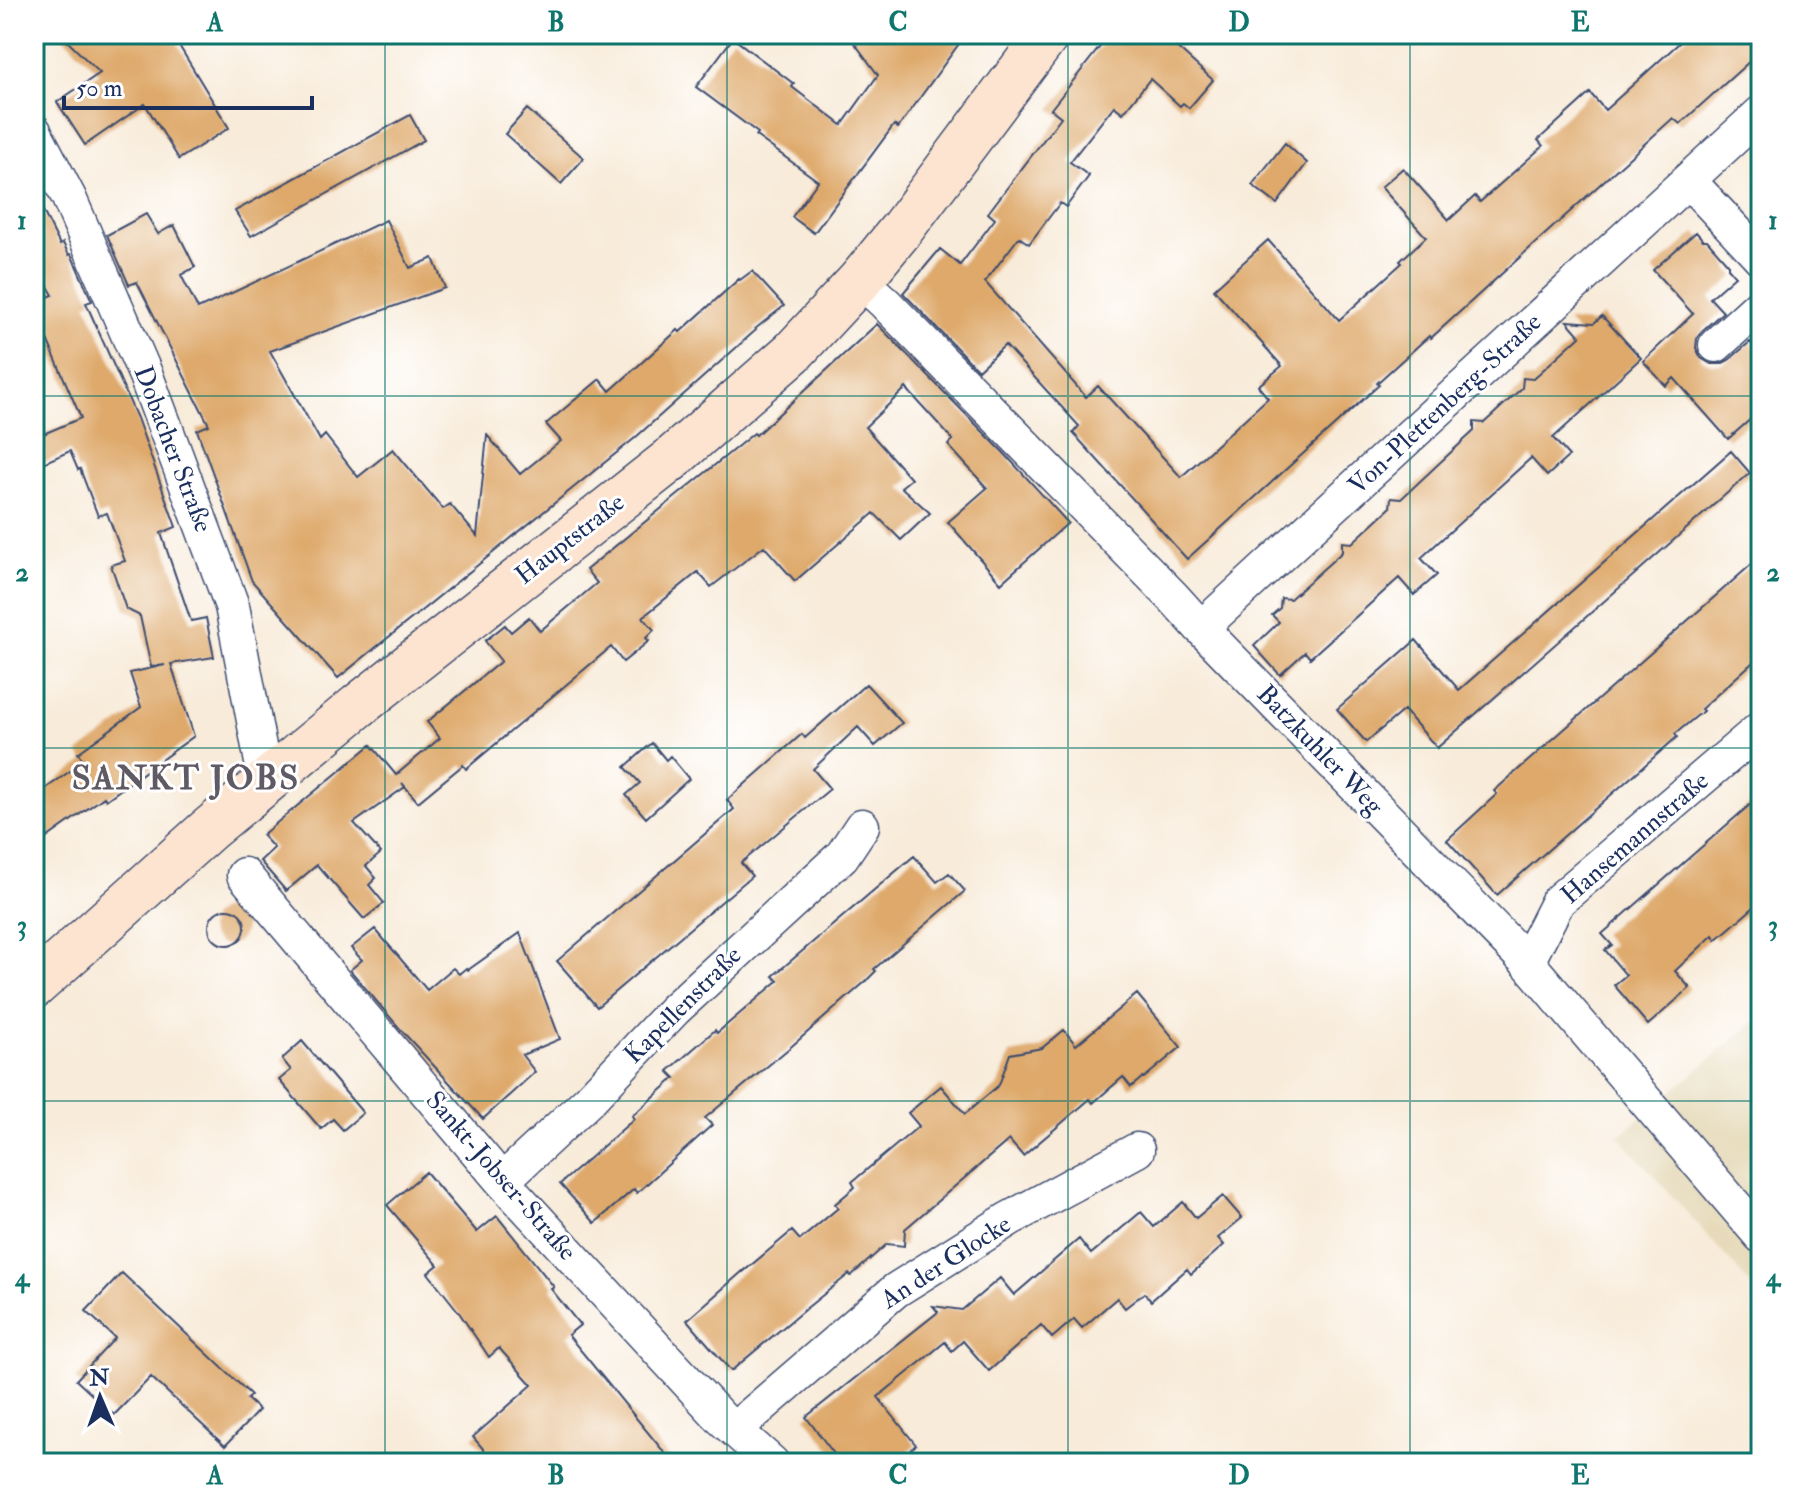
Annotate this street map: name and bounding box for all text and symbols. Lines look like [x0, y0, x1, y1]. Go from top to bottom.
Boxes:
text: A [206, 7, 224, 39]
text: B [547, 7, 565, 39]
text: C [888, 7, 908, 39]
text: D [1228, 7, 1250, 39]
text: E [1571, 7, 1590, 39]
scale bar [64, 60, 312, 110]
text: 50 m [76, 73, 123, 104]
text: 1 [17, 205, 27, 237]
text: 1 [1768, 205, 1778, 237]
street label: Von-Plettenberg-Straße [1342, 306, 1548, 502]
street label: Dobacher Straße [127, 361, 219, 537]
street label: Hauptstraße [509, 486, 632, 592]
text: 2 [15, 557, 29, 589]
text: 2 [1766, 557, 1780, 589]
street label: Batzkuhler Weg [1250, 678, 1391, 823]
district label: SANKT JOBS [72, 757, 300, 800]
street label: Hansemannstraße [1555, 765, 1716, 911]
text: 3 [17, 910, 27, 942]
text: 3 [1768, 910, 1778, 942]
street label: Kapellenstraße [618, 940, 749, 1071]
street label: Sankt-Jobser-Straße [419, 1085, 583, 1267]
street label: An der Glocke [874, 1208, 1017, 1316]
text: 4 [14, 1262, 31, 1294]
text: 4 [1765, 1262, 1782, 1294]
north arrow [60, 1357, 140, 1437]
text: N [88, 1364, 110, 1392]
text: A [206, 1460, 224, 1492]
text: B [547, 1460, 565, 1492]
text: C [888, 1460, 908, 1492]
text: D [1228, 1460, 1250, 1492]
text: E [1571, 1460, 1590, 1492]

